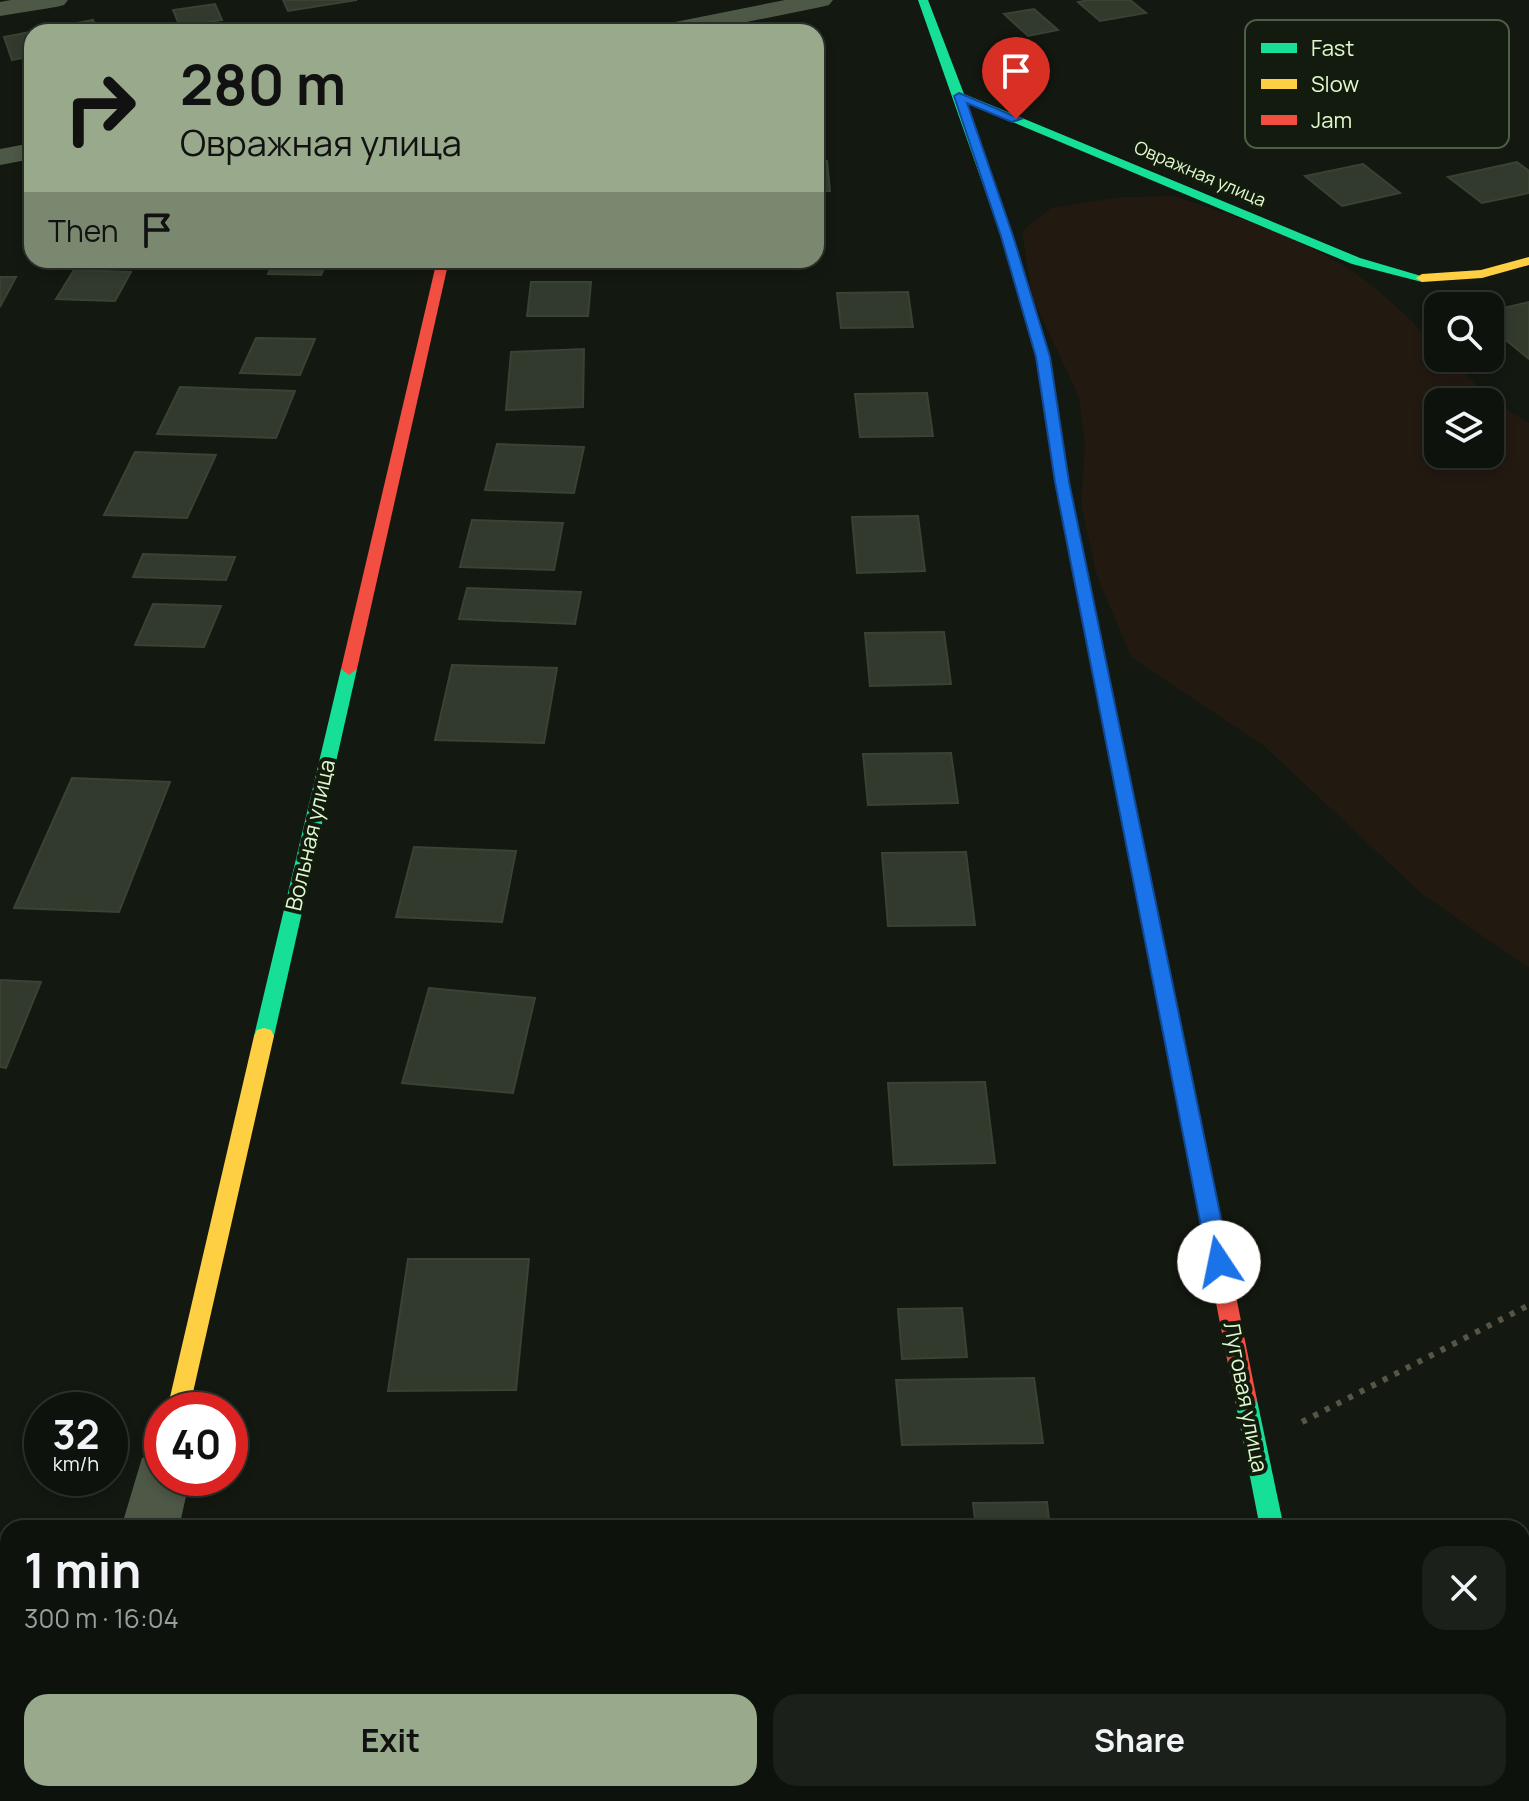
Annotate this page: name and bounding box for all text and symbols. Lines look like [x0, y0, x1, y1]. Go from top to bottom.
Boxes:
legend [1245, 20, 1509, 148]
text: Fast [1311, 33, 1354, 63]
pin [982, 37, 1050, 119]
text: 280 m [180, 45, 346, 122]
icon: arrive [994, 49, 1038, 93]
icon: right [48, 56, 152, 160]
text: Slow [1311, 69, 1359, 99]
text: Jam [1311, 105, 1352, 135]
text: Овражная улица [180, 118, 462, 167]
street label: Овражная улица [1131, 134, 1270, 212]
icon: arrive [135, 208, 179, 252]
text: Then [48, 210, 119, 251]
map controls [1424, 292, 1504, 468]
button: search [1424, 292, 1504, 372]
button: layers [1424, 388, 1504, 468]
street label: Вольная улица [278, 756, 342, 914]
position arrow [1177, 1220, 1261, 1304]
street label: Луговая улица [1217, 1319, 1275, 1475]
speed limit sign: 40 [144, 1392, 248, 1496]
text: 32 [52, 1406, 100, 1461]
text: km/h [53, 1450, 99, 1477]
text: 1 min [24, 1537, 141, 1602]
button: close [1422, 1546, 1506, 1630]
text: 300 m · 16:04 [24, 1600, 179, 1636]
button: Exit [24, 1694, 757, 1786]
button: Share [773, 1694, 1506, 1786]

